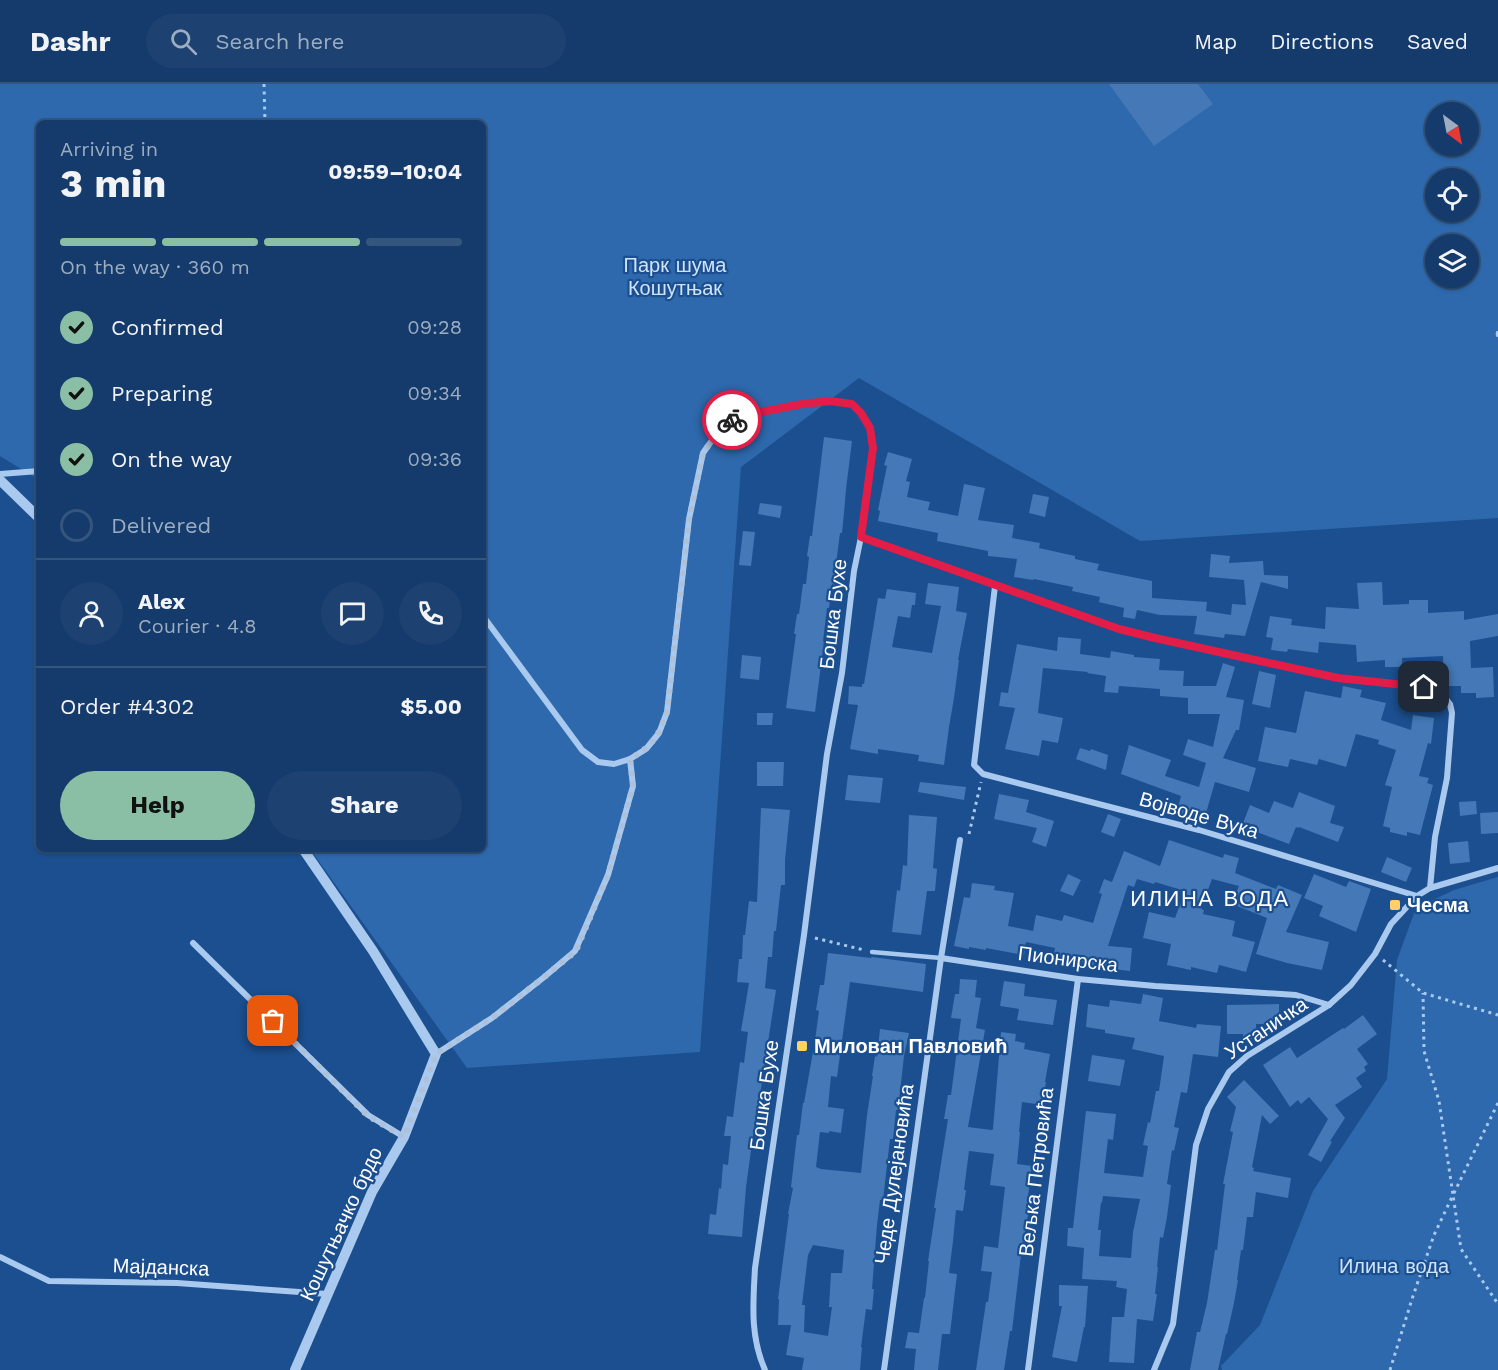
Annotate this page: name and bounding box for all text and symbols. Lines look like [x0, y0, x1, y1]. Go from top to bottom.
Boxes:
search box [146, 14, 566, 68]
text: Dashr [30, 25, 110, 58]
icon: search [167, 25, 200, 58]
text: Search here [215, 29, 344, 54]
text: Map [1194, 29, 1237, 54]
text: Directions [1270, 29, 1374, 54]
text: Saved [1407, 29, 1468, 54]
north arrow [1425, 102, 1479, 156]
map controls [1425, 102, 1479, 288]
text: Arriving in [60, 137, 158, 161]
text: 09:59–10:04 [328, 159, 462, 184]
text: 3 min [60, 161, 167, 206]
button: locate [1425, 168, 1479, 222]
button: layers [1425, 234, 1479, 288]
park label: Парк шума Кошутњак [624, 253, 727, 300]
text: On the way · 360 m [60, 255, 250, 279]
icon: check [60, 311, 93, 344]
text: Confirmed [111, 315, 224, 340]
text: 09:28 [407, 315, 462, 339]
icon: check [60, 377, 93, 410]
text: Preparing [111, 381, 212, 406]
text: 09:34 [407, 381, 462, 405]
courier [702, 390, 762, 450]
icon: bike [716, 404, 749, 437]
icon: check [60, 443, 93, 476]
text: On the way [111, 447, 232, 472]
text: 09:36 [407, 447, 462, 471]
text: Delivered [111, 513, 211, 538]
street label: Бошка Бухе [814, 557, 852, 671]
button: person [60, 582, 123, 645]
button: chat [321, 582, 384, 645]
button: phone [399, 582, 462, 645]
text: Alex [138, 589, 185, 614]
text: Courier · 4.8 [138, 614, 257, 638]
pin [1398, 661, 1449, 712]
icon: home [1407, 670, 1440, 703]
text: Order #4302 [60, 694, 194, 719]
text: $5.00 [401, 694, 462, 719]
button: Help [60, 771, 255, 840]
button: Share [267, 771, 462, 840]
street label: Војводе Вука [1137, 787, 1262, 844]
district label: ИЛИНА ВОДА [1130, 886, 1290, 911]
place label: Чесма [1407, 893, 1470, 917]
marker: Чесма [1388, 898, 1402, 912]
street label: Пионирска [1017, 941, 1120, 977]
street label: Устаничка [1220, 991, 1313, 1064]
pin [247, 995, 298, 1046]
icon: bag [256, 1004, 289, 1037]
place label: Милован Павловић [814, 1034, 1008, 1058]
street label: Бошка Бухе [744, 1038, 784, 1152]
marker: Милован Павловић [795, 1039, 809, 1053]
street label: Чеде Дулејановића [869, 1081, 919, 1266]
street label: Вељка Петровића [1014, 1085, 1058, 1258]
street label: Кошутњачко брдо [295, 1143, 387, 1305]
street label: Мајданска [112, 1253, 211, 1281]
park label: Илина вода [1339, 1254, 1450, 1278]

